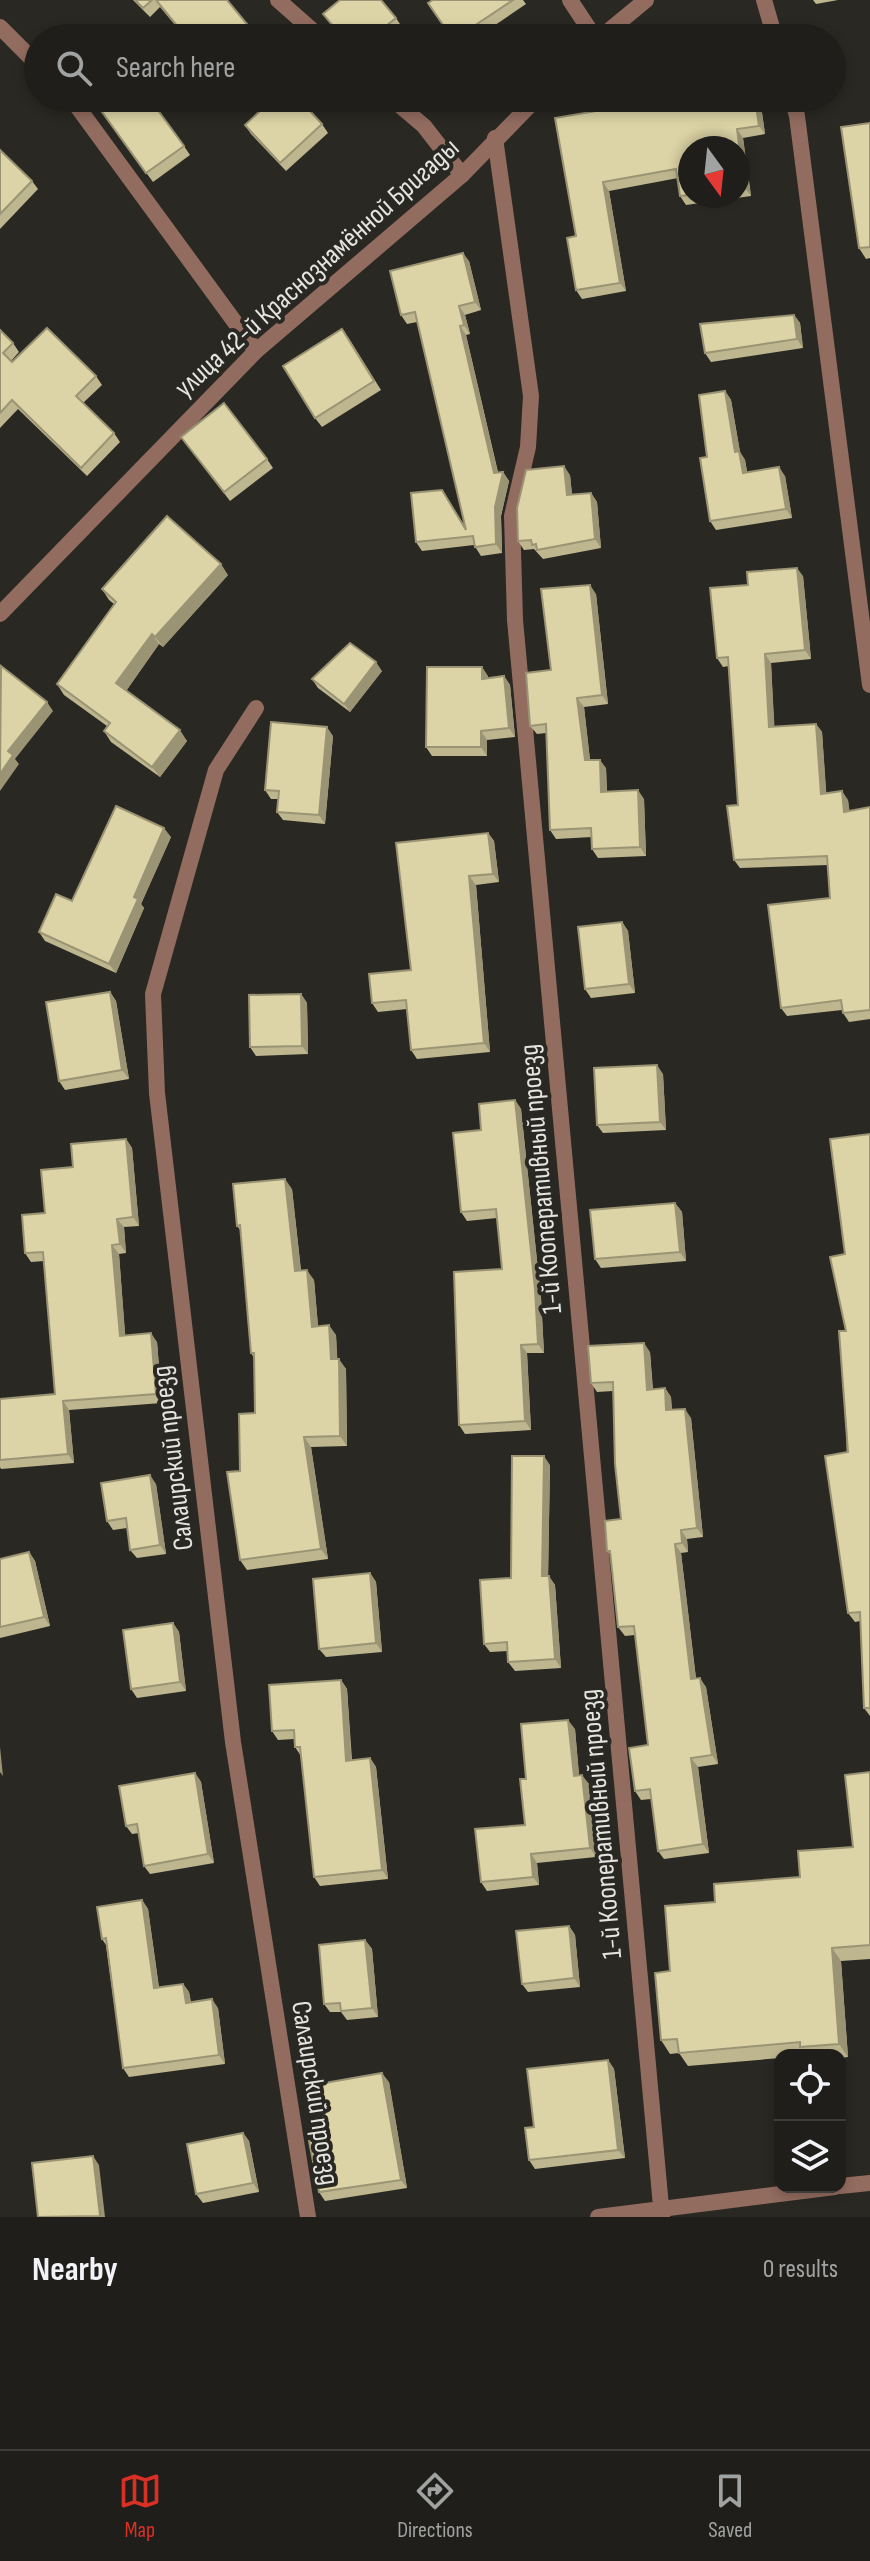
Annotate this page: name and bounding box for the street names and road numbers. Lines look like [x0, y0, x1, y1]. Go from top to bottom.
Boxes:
street label: улица 42-й Краснознамённой Бригады [168, 132, 466, 404]
street label: 1-й Кооперативный проезд [513, 1043, 569, 1315]
street label: Салаирский проезд [145, 1364, 201, 1552]
street label: 1-й Кооперативный проезд [573, 1688, 629, 1960]
street label: Салаирский проезд [284, 1999, 346, 2187]

